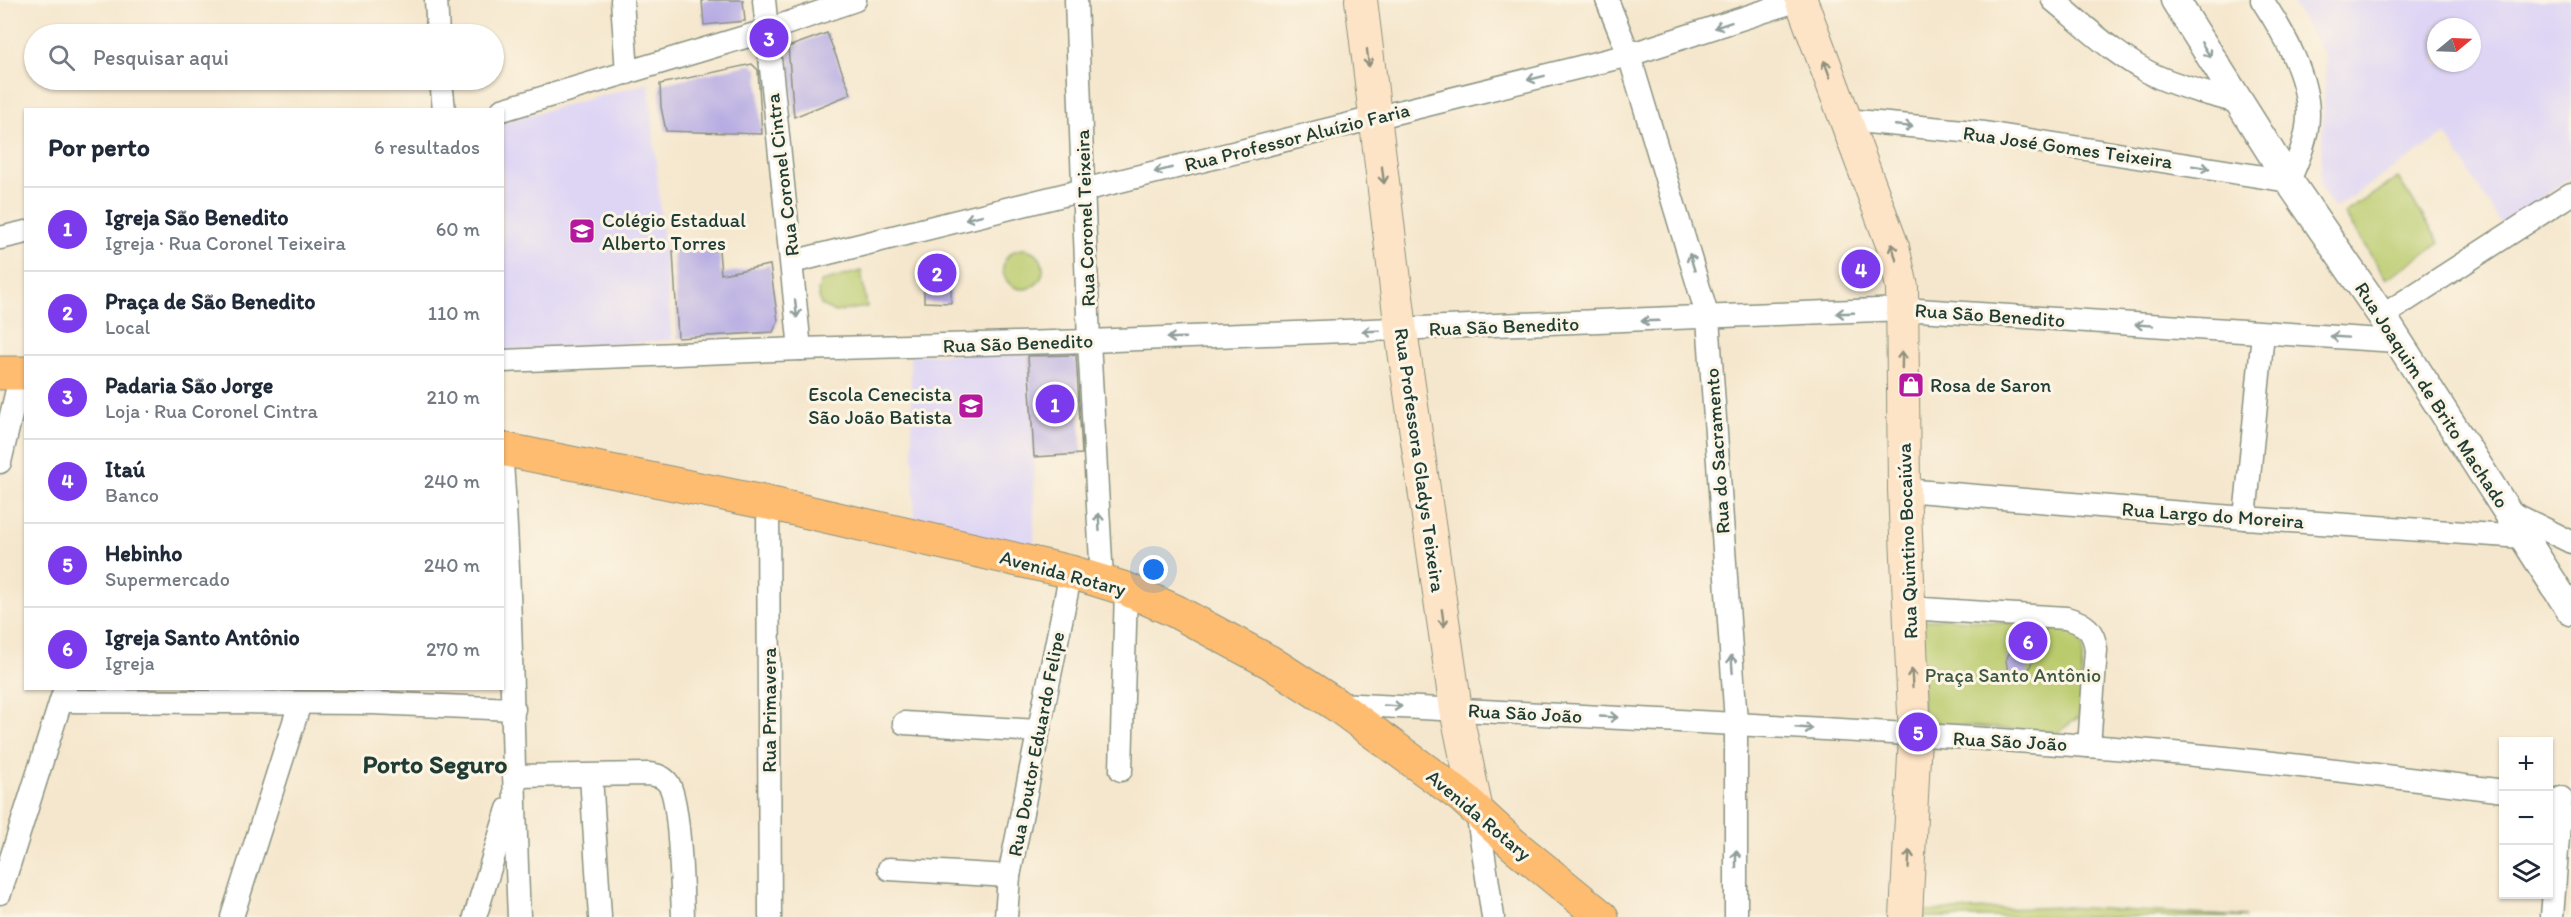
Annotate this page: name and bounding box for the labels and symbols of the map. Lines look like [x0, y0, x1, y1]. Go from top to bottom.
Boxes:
pin: 3 [750, 15, 788, 60]
north arrow [2427, 18, 2481, 72]
one-way arrow [1714, 20, 1733, 31]
one-way arrow [2201, 41, 2213, 58]
one-way arrow [1363, 48, 1374, 67]
one-way arrow [1820, 60, 1831, 79]
one-way arrow [1526, 73, 1545, 85]
street label: Rua Coronel Cintra [760, 92, 804, 258]
street label: Rua Professor Aluízio Faria [1182, 97, 1412, 177]
street label: Rua José Gomes Teixeira [1962, 120, 2175, 174]
one-way arrow [1894, 121, 1914, 132]
street label: Rua Coronel Teixeira [1070, 128, 1100, 307]
one-way arrow [2191, 162, 2211, 173]
one-way arrow [1154, 165, 1173, 177]
one-way arrow [1378, 165, 1389, 185]
place label: Colégio Estadual Alberto Torres [602, 208, 746, 255]
one-way arrow [964, 212, 983, 224]
school or university icon: Colégio Estadual Alberto Torres [567, 216, 597, 246]
one-way arrow [1887, 243, 1899, 262]
pin: 4 [1842, 246, 1880, 292]
pin: 2 [918, 250, 956, 296]
one-way arrow [1686, 253, 1697, 272]
street label: Rua Joaquim de Brito Machado [2350, 278, 2514, 512]
one-way arrow [791, 298, 802, 318]
street label: Rua São Benedito [1914, 298, 2066, 332]
one-way arrow [1835, 307, 1855, 319]
street label: Rua São Benedito [1428, 311, 1580, 341]
one-way arrow [1640, 315, 1660, 326]
one-way arrow [2135, 319, 2155, 330]
one-way arrow [1362, 325, 1382, 337]
street label: Rua Professora Gladys Teixeira [1390, 326, 1451, 594]
street label: Rua São Benedito [942, 328, 1094, 358]
one-way arrow [1167, 332, 1187, 344]
one-way arrow [2329, 332, 2349, 343]
one-way arrow [1896, 351, 1908, 371]
street label: Rua do Sacramento [1699, 367, 1735, 535]
shop icon: Rosa de Saron [1896, 370, 1926, 400]
place label: Rosa de Saron [1930, 373, 2051, 397]
place label: Escola Cenecista São João Batista [808, 382, 953, 429]
pin: 1 [1036, 382, 1074, 426]
school or university icon: Escola Cenecista São João Batista [956, 391, 986, 421]
street label: Rua Quintino Bocaiúva [1892, 442, 1922, 640]
street label: Rua Largo do Moreira [2121, 497, 2306, 533]
one-way arrow [1093, 512, 1104, 532]
street label: Avenida Rotary [997, 545, 1129, 601]
your location [1139, 555, 1168, 584]
one-way arrow [1437, 608, 1448, 628]
pin: 6 [2008, 618, 2048, 664]
street label: Rua Doutor Eduardo Felipe [1002, 630, 1070, 858]
street label: Rua Primavera [757, 647, 781, 773]
one-way arrow [1726, 654, 1737, 674]
park label: Praça Santo Antônio [1925, 663, 2101, 687]
one-way arrow [1907, 668, 1918, 688]
street label: Rua São João [1467, 698, 1583, 728]
one-way arrow [1383, 701, 1403, 712]
pin: 5 [1898, 710, 1938, 754]
one-way arrow [1599, 711, 1619, 722]
one-way arrow [1793, 722, 1813, 733]
street label: Rua São João [1952, 726, 2068, 756]
district label: Porto Seguro [363, 748, 507, 780]
street label: Avenida Rotary [1422, 764, 1537, 866]
one-way arrow [1730, 849, 1742, 869]
one-way arrow [1903, 849, 1914, 869]

